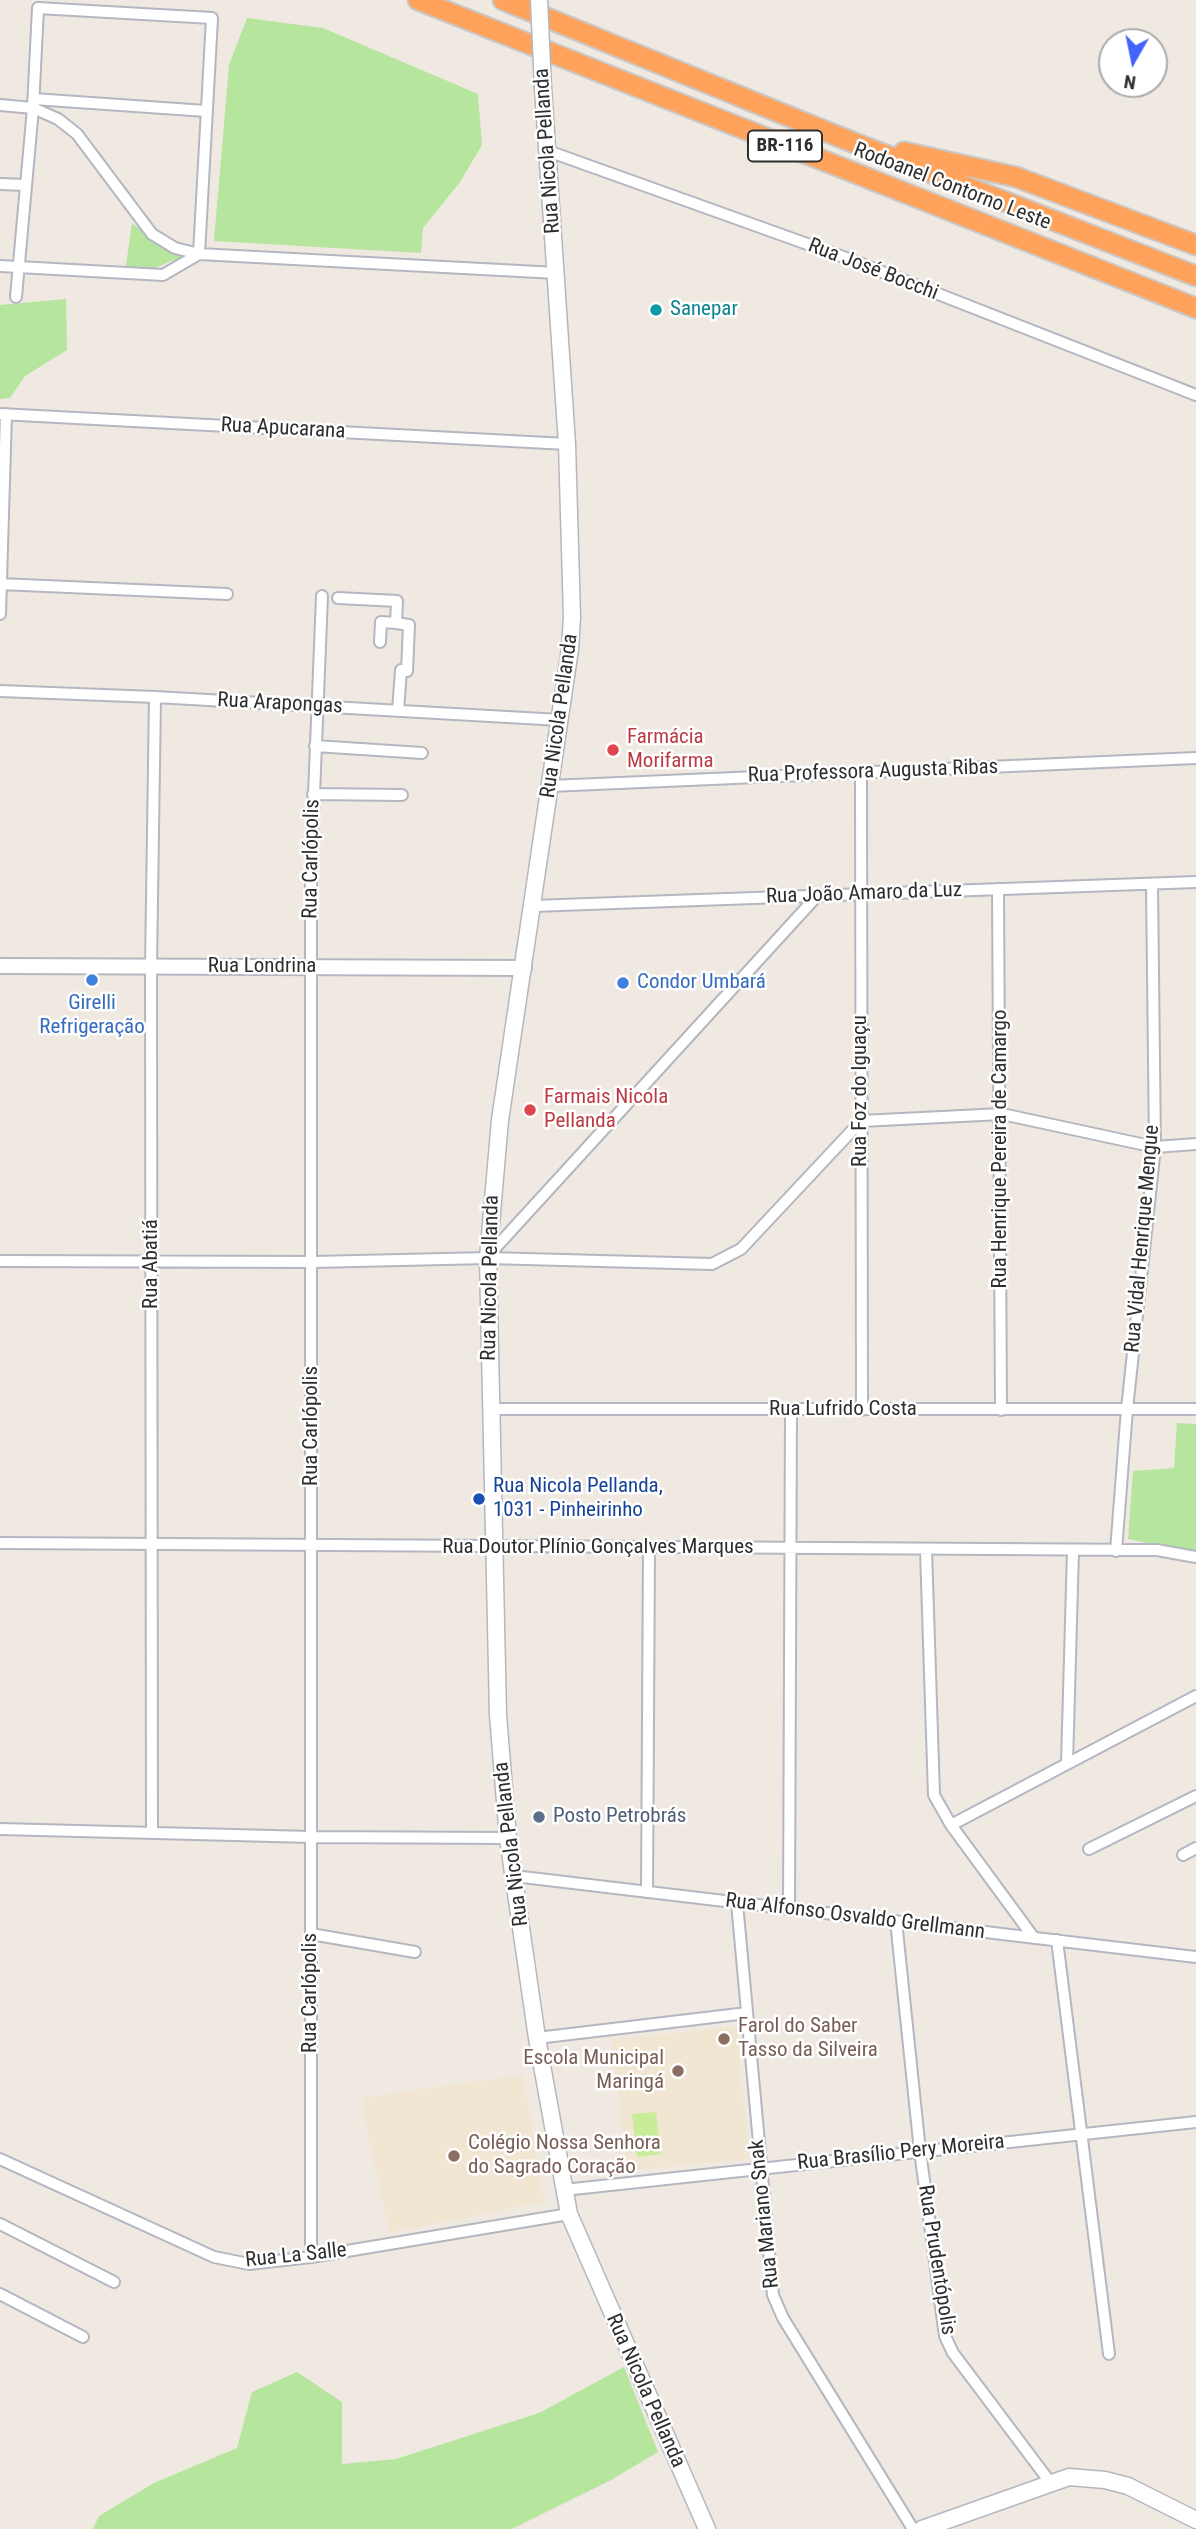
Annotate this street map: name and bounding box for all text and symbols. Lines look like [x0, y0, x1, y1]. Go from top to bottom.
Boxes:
north arrow [1098, 28, 1168, 98]
street label: Rua Nicola Pellanda [530, 68, 566, 234]
text: N [1122, 70, 1138, 95]
road number: BR-116 [748, 130, 822, 162]
street label: Rodoanel Contorno Leste [850, 138, 1054, 236]
street label: Rua José Bocchi [804, 234, 942, 306]
place label: Sanepar [670, 297, 738, 323]
marker: Sanepar [648, 302, 664, 318]
street label: Rua Apucarana [220, 413, 346, 445]
street label: Rua Nicola Pellanda [536, 632, 584, 800]
street label: Rua Arapongas [217, 688, 343, 720]
place label: Farmácia Morifarma [627, 725, 714, 775]
marker: Farmácia Morifarma [605, 742, 621, 758]
street label: Rua Professora Augusta Ribas [747, 755, 999, 789]
street label: Rua Carlópolis [298, 799, 326, 919]
street label: Rua João Amaro da Luz [766, 878, 962, 910]
street label: Rua Londrina [208, 954, 316, 980]
place label: Condor Umbará [637, 970, 766, 996]
marker: Girelli Refrigeração [84, 972, 100, 988]
marker: Condor Umbará [615, 975, 631, 991]
place label: Girelli Refrigeração [39, 991, 145, 1041]
street label: Rua Henrique Pereira de Camargo [988, 1010, 1014, 1288]
street label: Rua Foz do Iguaçu [848, 1015, 874, 1167]
place label: Farmais Nicola Pellanda [544, 1085, 668, 1135]
marker: Farmais Nicola Pellanda [522, 1102, 538, 1118]
street label: Rua Vidal Henrique Mengue [1120, 1124, 1166, 1354]
street label: Rua Nicola Pellanda [477, 1195, 505, 1361]
street label: Rua Abatiá [139, 1219, 165, 1309]
street label: Rua Carlópolis [299, 1366, 325, 1486]
street label: Rua Lufrido Costa [769, 1397, 917, 1423]
place label: Rua Nicola Pellanda, 1031 - Pinheirinho [493, 1474, 663, 1524]
marker: Rua Nicola Pellanda, 1031 - Pinheirinho [471, 1491, 487, 1507]
street label: Rua Doutor Plínio Gonçalves Marques [442, 1535, 754, 1561]
street label: Rua Nicola Pellanda [489, 1760, 535, 1928]
place label: Posto Petrobrás [553, 1804, 686, 1830]
marker: Posto Petrobrás [531, 1809, 547, 1825]
street label: Rua Alfonso Osvaldo Grellmann [724, 1889, 986, 1945]
street label: Rua Carlópolis [298, 1933, 324, 2053]
place label: Farol do Saber Tasso da Silveira [738, 2014, 878, 2064]
marker: Farol do Saber Tasso da Silveira [716, 2031, 732, 2047]
place label: Escola Municipal Maringá [523, 2046, 664, 2096]
marker: Escola Municipal Maringá [670, 2063, 686, 2079]
street label: Rua Brasílio Pery Moreira [796, 2130, 1006, 2176]
place label: Colégio Nossa Senhora do Sagrado Coração [468, 2131, 661, 2181]
street label: Rua Mariano Snak [745, 2138, 785, 2290]
marker: Colégio Nossa Senhora do Sagrado Coração [446, 2148, 462, 2164]
street label: Rua Prudentópolis [912, 2183, 960, 2337]
street label: Rua La Salle [244, 2238, 348, 2274]
street label: Rua Nicola Pellanda [600, 2310, 690, 2472]

